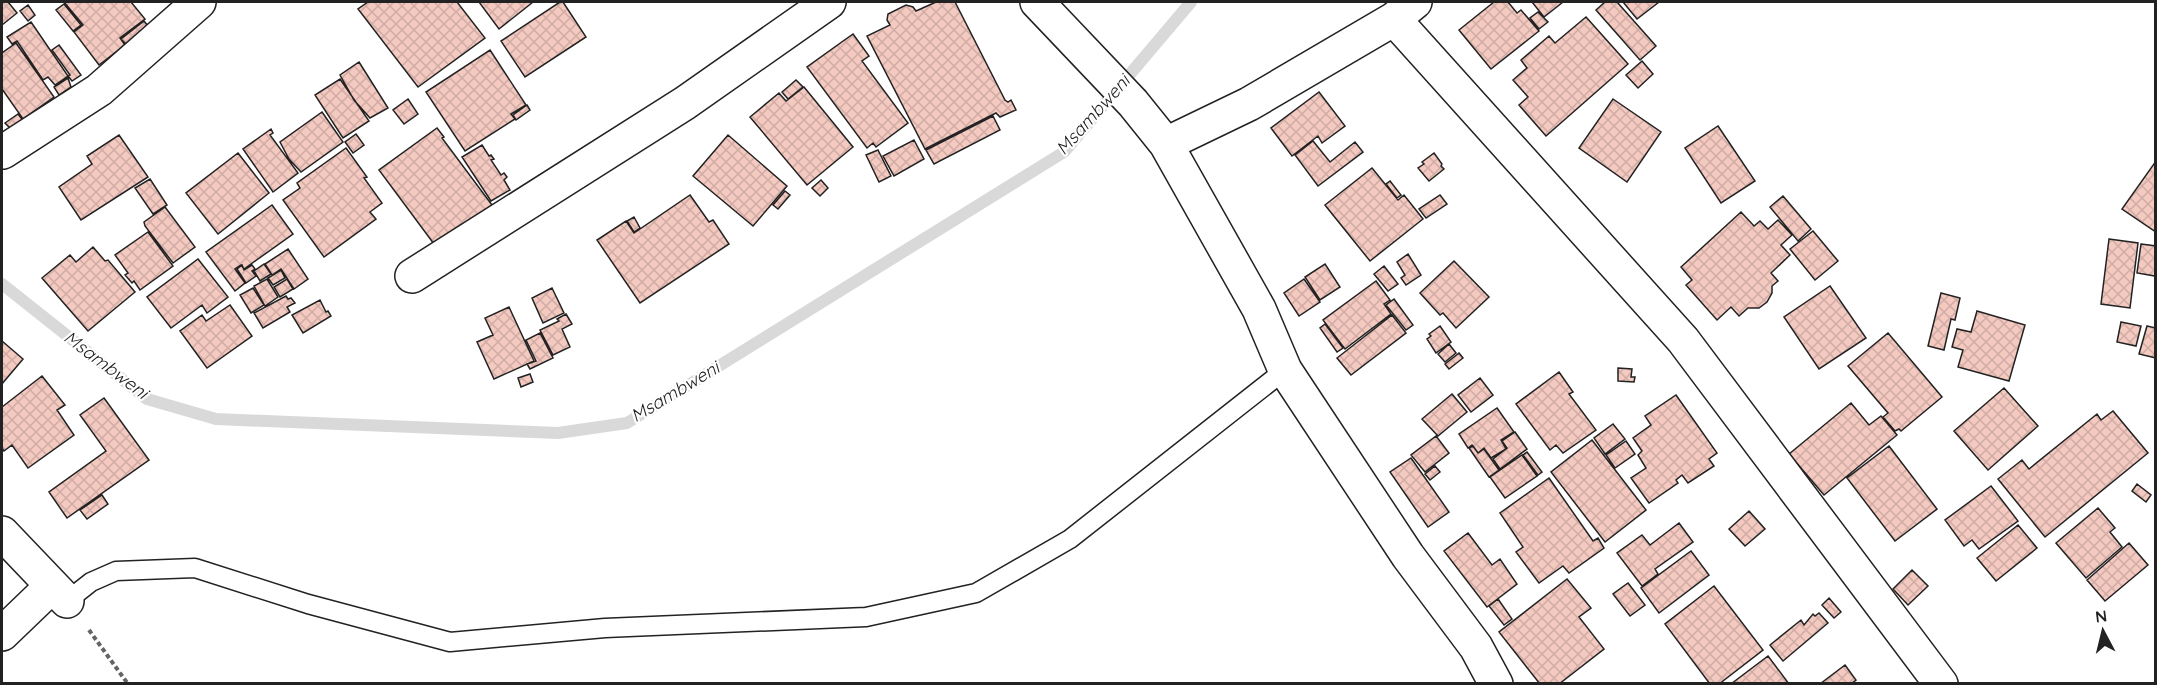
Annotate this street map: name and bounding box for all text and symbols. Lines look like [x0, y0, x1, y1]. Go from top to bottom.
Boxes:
water label: Msambweni [1051, 68, 1136, 159]
water label: Msambweni [60, 325, 155, 405]
water label: Msambweni [626, 355, 725, 427]
north arrow [2073, 601, 2133, 661]
text: N [2094, 605, 2108, 627]

